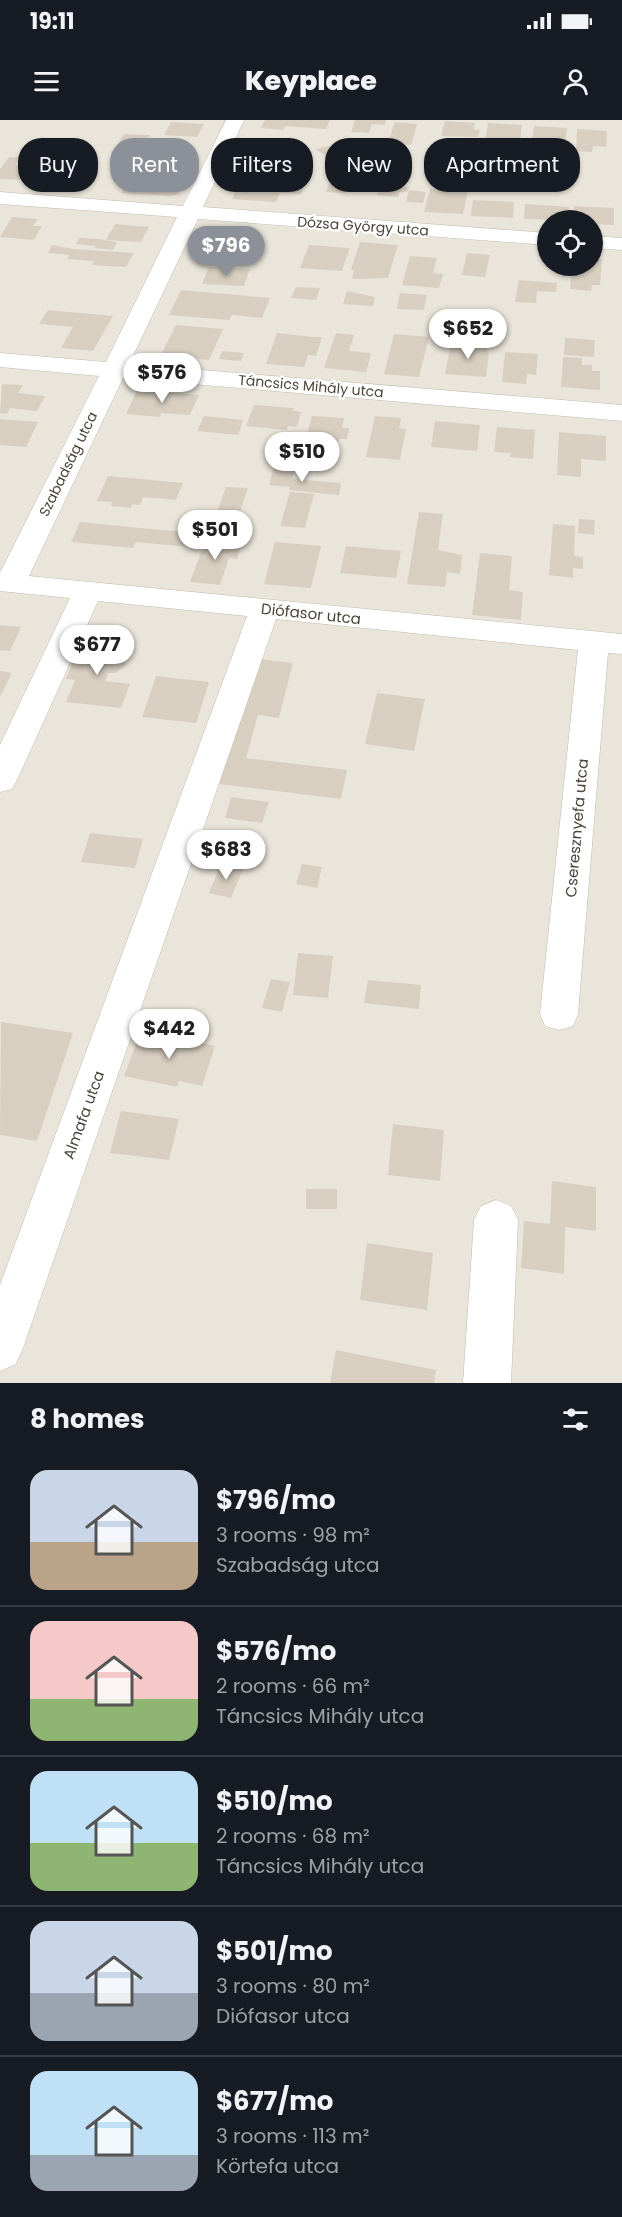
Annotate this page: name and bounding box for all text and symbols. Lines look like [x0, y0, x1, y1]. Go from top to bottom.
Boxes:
text: 19:11 [30, 6, 75, 37]
text: Keyplace [245, 62, 377, 99]
icon: menu [30, 65, 63, 98]
icon: person [559, 65, 592, 98]
chip: Buy [18, 138, 98, 192]
chip: Rent [110, 138, 199, 192]
chip: Filters [211, 138, 313, 192]
chip: New [325, 138, 412, 192]
chip: Apartment [424, 138, 580, 192]
map controls [537, 210, 603, 276]
button: locate [537, 210, 603, 276]
street label: Dózsa György utca [297, 211, 429, 241]
pin: $796 [190, 226, 262, 277]
text: $796 [202, 231, 250, 259]
pin: $652 [432, 309, 504, 360]
text: $652 [443, 314, 493, 342]
pin: $576 [126, 353, 198, 404]
text: $576 [137, 358, 187, 386]
street label: Táncsics Mihály utca [238, 370, 384, 402]
street label: Szabadság utca [34, 408, 102, 520]
pin: $510 [266, 432, 338, 483]
text: $510 [279, 437, 325, 465]
pin: $501 [179, 510, 251, 561]
text: $501 [192, 515, 238, 543]
street label: Diófasor utca [260, 598, 362, 629]
pin: $677 [61, 625, 133, 676]
text: $677 [73, 630, 121, 658]
street label: Cseresznyefa utca [560, 758, 593, 898]
pin: $683 [190, 830, 262, 881]
text: $683 [201, 835, 251, 863]
pin: $442 [133, 1009, 205, 1060]
text: $442 [143, 1014, 195, 1042]
street label: Almafa utca [58, 1068, 109, 1162]
text: 8 homes [30, 1401, 145, 1437]
icon: filters [559, 1403, 592, 1436]
text: $796/mo [216, 1482, 335, 1518]
icon: home [78, 1494, 150, 1566]
text: 3 rooms · 98 m² [216, 1521, 370, 1549]
text: Szabadság utca [216, 1551, 379, 1579]
text: $576/mo [216, 1633, 336, 1669]
icon: home [78, 1645, 150, 1717]
text: 2 rooms · 66 m² [216, 1672, 370, 1700]
text: Táncsics Mihály utca [216, 1702, 424, 1730]
text: $510/mo [216, 1783, 333, 1819]
icon: home [78, 1795, 150, 1867]
text: 2 rooms · 68 m² [216, 1822, 370, 1850]
text: Táncsics Mihály utca [216, 1852, 424, 1880]
text: $501/mo [216, 1933, 333, 1969]
icon: home [78, 1945, 150, 2017]
text: 3 rooms · 80 m² [216, 1972, 370, 2000]
text: Diófasor utca [216, 2002, 350, 2030]
text: $677/mo [216, 2083, 333, 2119]
icon: home [78, 2095, 150, 2167]
text: 3 rooms · 113 m² [216, 2122, 369, 2150]
text: Körtefa utca [216, 2152, 339, 2180]

